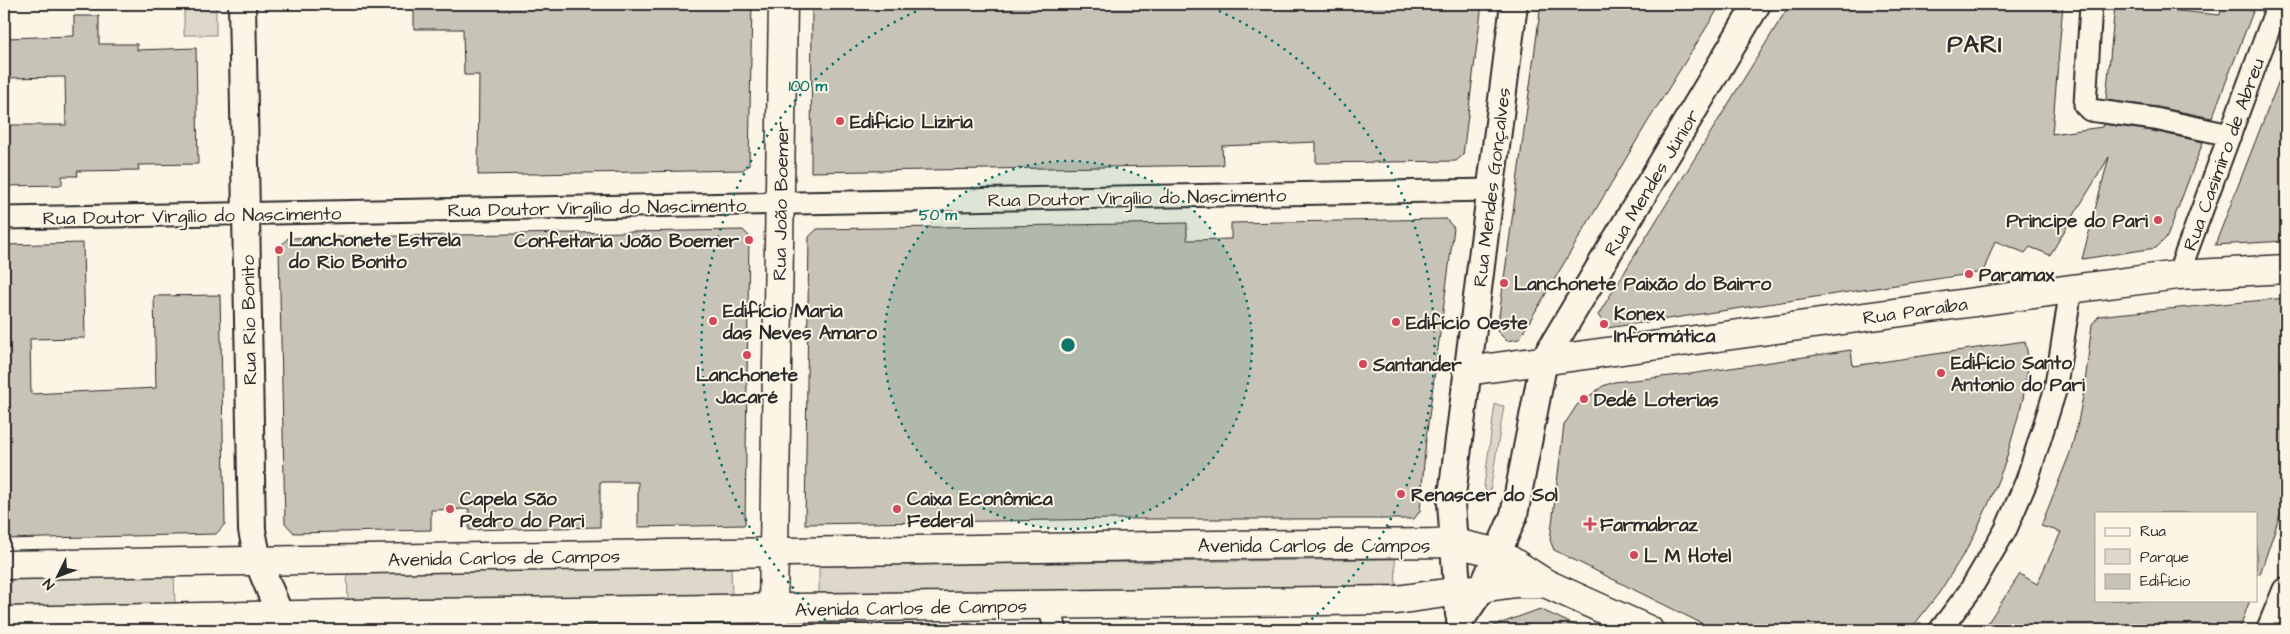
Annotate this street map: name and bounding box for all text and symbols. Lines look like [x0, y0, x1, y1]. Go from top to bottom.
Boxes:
district label: PARI [1947, 28, 2003, 62]
street label: Rua Casimiro de Abreu [2177, 54, 2272, 255]
text: 100 m [789, 76, 828, 97]
street label: Rua Mendes Gonçalves [1467, 86, 1518, 288]
street label: Rua Mendes Júnior [1598, 104, 1707, 261]
place label: Edifício Liziria [850, 109, 973, 136]
marker: Edifício Liziria [834, 115, 846, 127]
street label: Rua João Boemer [767, 121, 796, 281]
street label: Rua Doutor Virgílio do Nascimento [987, 182, 1287, 216]
street label: Rua Doutor Virgílio do Nascimento [447, 192, 747, 226]
street label: Rua Doutor Virgílio do Nascimento [42, 200, 342, 234]
text: 50 m [919, 205, 957, 226]
place label: Principe do Pari [2006, 208, 2148, 235]
marker: Principe do Pari [2152, 214, 2164, 226]
place label: Lanchonete Estrela do Rio Bonito [288, 227, 461, 276]
place label: Confeitaria João Boemer [514, 228, 740, 255]
marker: Confeitaria João Boemer [743, 234, 755, 246]
marker: Lanchonete Estrela do Rio Bonito [273, 244, 285, 256]
street label: Rua Rio Bonito [235, 254, 264, 385]
place label: Paramax [1979, 262, 2055, 289]
marker: Paramax [1963, 268, 1975, 280]
place label: Lanchonete Paixão do Bairro [1514, 271, 1771, 298]
marker: Lanchonete Paixão do Bairro [1498, 277, 1510, 289]
street label: Rua Paraíba [1861, 291, 1970, 332]
place label: Edifício Maria das Neves Amaro [722, 298, 877, 347]
place label: Konex Informática [1614, 301, 1716, 350]
place label: Edifício Oeste [1406, 310, 1528, 337]
marker: Edifício Maria das Neves Amaro [707, 315, 719, 327]
marker: Edifício Oeste [1390, 316, 1402, 328]
marker: Konex Informática [1598, 318, 1610, 330]
centre of rings [1059, 336, 1077, 354]
marker: Lanchonete Jacaré [741, 349, 753, 361]
place label: Edifício Santo Antonio do Pari [1951, 350, 2085, 399]
place label: Santander [1372, 352, 1462, 379]
marker: Santander [1357, 358, 1369, 370]
place label: Lanchonete Jacaré [696, 362, 799, 411]
marker: Edifício Santo Antonio do Pari [1935, 367, 1947, 379]
place label: Dedé Loterias [1594, 387, 1719, 414]
marker: Dedé Loterias [1578, 393, 1590, 405]
place label: Renascer do Sol [1411, 482, 1558, 509]
place label: Capela São Pedro do Pari [460, 486, 584, 535]
place label: Caixa Econômica Federal [907, 486, 1053, 535]
marker: Renascer do Sol [1395, 488, 1407, 500]
marker: Capela São Pedro do Pari [444, 503, 456, 515]
marker: Caixa Econômica Federal [891, 503, 903, 515]
place label: Farmabraz [1600, 512, 1699, 539]
legend [2095, 512, 2258, 602]
marker: Farmabraz [1584, 518, 1596, 530]
text: Rua [2140, 521, 2166, 542]
street label: Avenida Carlos de Campos [1198, 533, 1430, 560]
street label: Avenida Carlos de Campos [388, 543, 620, 574]
place label: L M Hotel [1644, 543, 1731, 570]
text: Parque [2140, 547, 2189, 568]
marker: L M Hotel [1628, 549, 1640, 561]
north arrow [32, 552, 82, 602]
text: Edifício [2140, 571, 2191, 592]
text: N [39, 574, 59, 594]
street label: Avenida Carlos de Campos [795, 593, 1027, 624]

